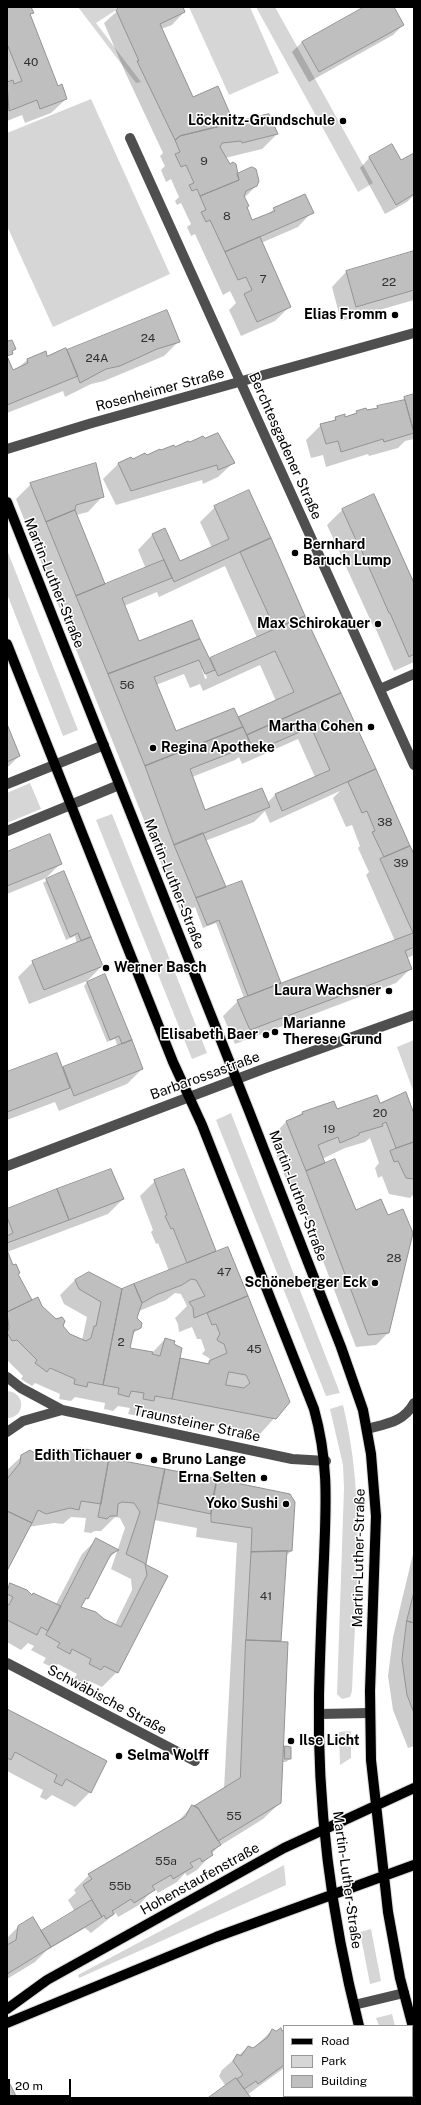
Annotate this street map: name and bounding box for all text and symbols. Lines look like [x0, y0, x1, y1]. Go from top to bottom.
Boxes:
house number: 40 [24, 55, 38, 69]
place label: Löcknitz-Grundschule [188, 113, 335, 129]
marker: Löcknitz-Grundschule [338, 116, 348, 126]
house number: 9 [200, 154, 208, 168]
house number: 8 [223, 209, 231, 223]
house number: 7 [259, 272, 267, 286]
house number: 22 [382, 275, 396, 289]
place label: Elias Fromm [304, 307, 387, 323]
marker: Elias Fromm [390, 310, 400, 320]
house number: 24 [141, 331, 155, 345]
house number: 24A [85, 351, 109, 365]
street label: Rosenheimer Straße [94, 365, 226, 415]
street label: Berchtesgadener Straße [245, 370, 325, 522]
street label: Martin-Luther-Straße [20, 515, 88, 651]
place label: Bernhard Baruch Lump [303, 537, 391, 570]
marker: Bernhard Baruch Lump [290, 548, 300, 558]
place label: Max Schirokauer [257, 616, 370, 632]
marker: Max Schirokauer [373, 619, 383, 629]
house number: 56 [119, 678, 135, 692]
place label: Martha Cohen [269, 719, 363, 735]
marker: Martha Cohen [366, 722, 376, 732]
place label: Regina Apotheke [161, 740, 275, 756]
marker: Regina Apotheke [148, 743, 158, 753]
house number: 38 [377, 815, 393, 829]
street label: Martin-Luther-Straße [140, 816, 208, 952]
house number: 39 [394, 856, 408, 870]
place label: Werner Basch [114, 960, 207, 976]
marker: Werner Basch [101, 963, 111, 973]
place label: Laura Wachsner [274, 983, 381, 999]
marker: Laura Wachsner [384, 986, 394, 996]
place label: Marianne Therese Grund [283, 1016, 382, 1048]
place label: Elisabeth Baer [161, 1027, 258, 1043]
marker: Marianne Therese Grund [270, 1027, 280, 1037]
marker: Elisabeth Baer [261, 1030, 271, 1040]
street label: Barbarossastraße [148, 1048, 262, 1104]
house number: 20 [373, 1106, 387, 1120]
house number: 19 [323, 1122, 335, 1136]
street label: Martin-Luther-Straße [265, 1128, 331, 1264]
house number: 28 [387, 1251, 401, 1265]
house number: 47 [217, 1265, 231, 1279]
place label: Schöneberger Eck [245, 1275, 367, 1291]
marker: Schöneberger Eck [370, 1278, 380, 1288]
house number: 2 [117, 1335, 125, 1349]
house number: 45 [246, 1342, 262, 1356]
street label: Traunsteiner Straße [132, 1402, 262, 1446]
place label: Edith Tichauer [34, 1448, 131, 1464]
marker: Edith Tichauer [134, 1451, 144, 1461]
place label: Bruno Lange [162, 1452, 246, 1468]
marker: Bruno Lange [149, 1455, 159, 1465]
place label: Erna Selten [178, 1470, 256, 1486]
marker: Erna Selten [259, 1473, 269, 1483]
street label: Martin-Luther-Straße [349, 1488, 369, 1628]
place label: Yoko Sushi [206, 1496, 278, 1512]
marker: Yoko Sushi [281, 1499, 291, 1509]
house number: 41 [260, 1589, 272, 1603]
street label: Schwäbische Straße [44, 1661, 170, 1739]
place label: Ilse Licht [299, 1733, 360, 1749]
marker: Ilse Licht [286, 1736, 296, 1746]
place label: Selma Wolff [127, 1748, 209, 1764]
marker: Selma Wolff [114, 1751, 124, 1761]
house number: 55 [226, 1809, 242, 1823]
street label: Martin-Luther-Straße [329, 1810, 365, 1950]
street label: Hohenstaufenstraße [137, 1839, 263, 1919]
house number: 55a [155, 1854, 177, 1868]
house number: 55b [109, 1879, 131, 1893]
legend [283, 2025, 413, 2097]
text: Road [321, 2034, 349, 2048]
text: Park [321, 2054, 347, 2068]
scale bar [10, 2071, 73, 2097]
text: Building [321, 2074, 367, 2088]
text: 20 m [15, 2079, 43, 2093]

